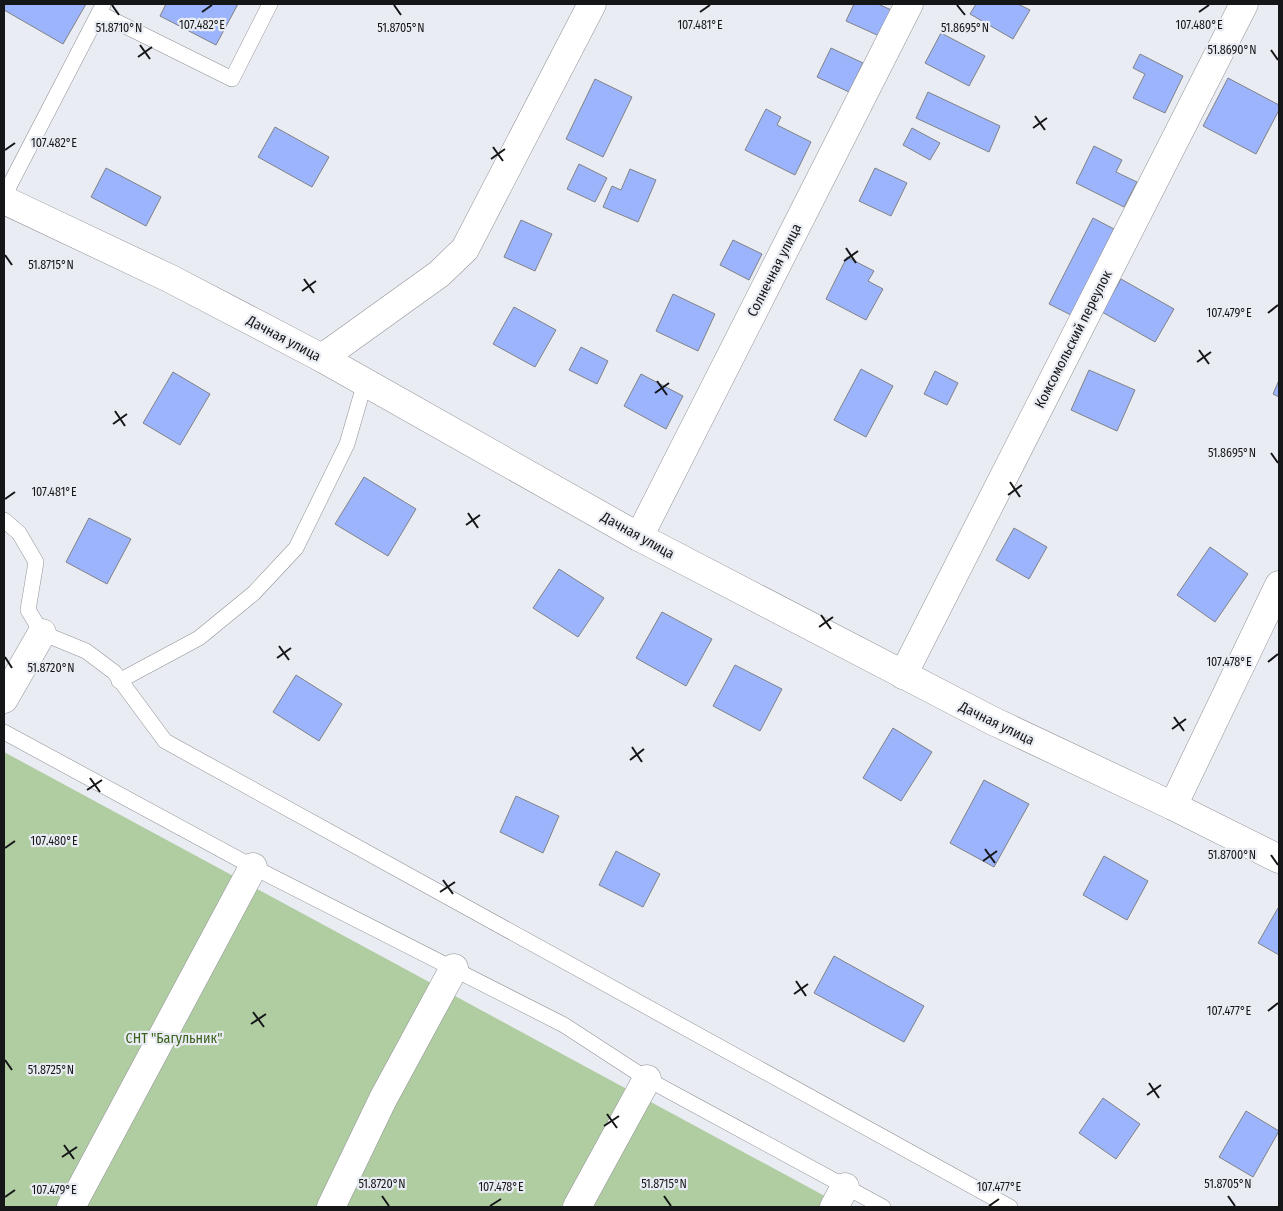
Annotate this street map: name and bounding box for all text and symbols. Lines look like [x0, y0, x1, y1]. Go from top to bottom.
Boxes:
text: 107.482°E [179, 18, 225, 32]
text: 107.481°E [677, 18, 723, 32]
text: 107.480°E [1175, 18, 1223, 32]
text: 51.8710°N [96, 21, 142, 35]
text: 51.8705°N [377, 21, 425, 35]
text: 51.8695°N [941, 21, 989, 35]
text: 51.8690°N [1208, 43, 1256, 57]
text: 107.482°E [31, 136, 77, 150]
street label: Солнечная улица [744, 221, 805, 320]
text: 51.8715°N [28, 258, 74, 272]
street label: Комсомольский переулок [1031, 267, 1116, 411]
text: 107.479°E [1206, 306, 1252, 320]
street label: Дачная улица [243, 311, 324, 365]
text: 51.8695°N [1208, 446, 1256, 460]
text: 107.481°E [31, 485, 77, 499]
street label: Дачная улица [597, 508, 678, 563]
text: 107.478°E [1206, 655, 1252, 669]
text: 51.8720°N [27, 661, 75, 675]
street label: Дачная улица [956, 698, 1037, 749]
text: 107.480°E [30, 834, 78, 848]
text: 51.8700°N [1208, 848, 1256, 862]
text: 107.477°E [1207, 1004, 1252, 1018]
park label: СНТ "Багульник" [126, 1030, 222, 1047]
text: 51.8725°N [28, 1063, 74, 1077]
text: 51.8720°N [358, 1177, 406, 1191]
text: 51.8715°N [641, 1177, 687, 1191]
text: 51.8705°N [1204, 1177, 1252, 1191]
text: 107.478°E [478, 1180, 524, 1194]
text: 107.477°E [977, 1180, 1022, 1194]
text: 107.479°E [31, 1183, 77, 1197]

